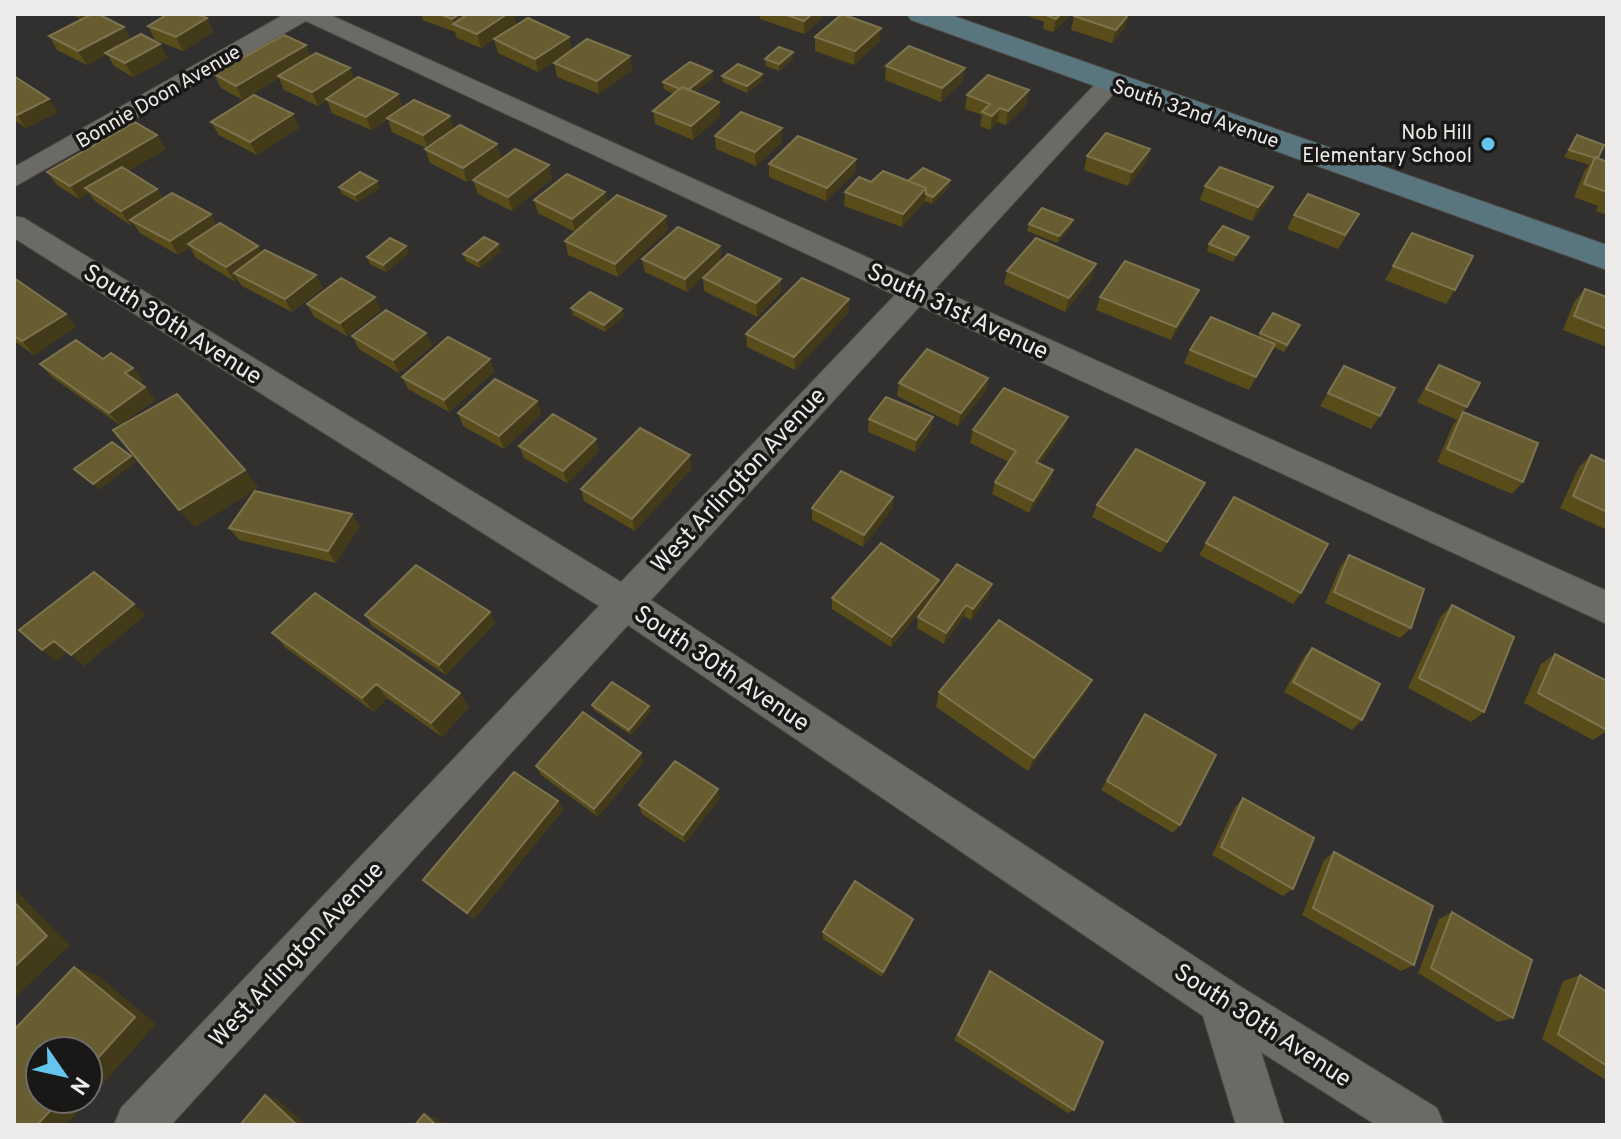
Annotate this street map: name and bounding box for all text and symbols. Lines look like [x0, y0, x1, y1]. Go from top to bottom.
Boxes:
street label: Bonnie Doon Avenue [72, 40, 246, 155]
street label: South 32nd Avenue [1109, 74, 1282, 156]
place label: Nob Hill Elementary School [1302, 121, 1472, 170]
marker: Nob Hill Elementary School [1479, 135, 1497, 153]
street label: South 31st Avenue [862, 258, 1053, 368]
street label: South 30th Avenue [77, 259, 267, 393]
street label: West Arlington Avenue [646, 382, 833, 580]
street label: South 30th Avenue [627, 600, 814, 739]
street label: West Arlington Avenue [204, 856, 391, 1054]
street label: South 30th Avenue [1168, 958, 1356, 1095]
north arrow [24, 1035, 104, 1115]
text: N [63, 1071, 94, 1099]

